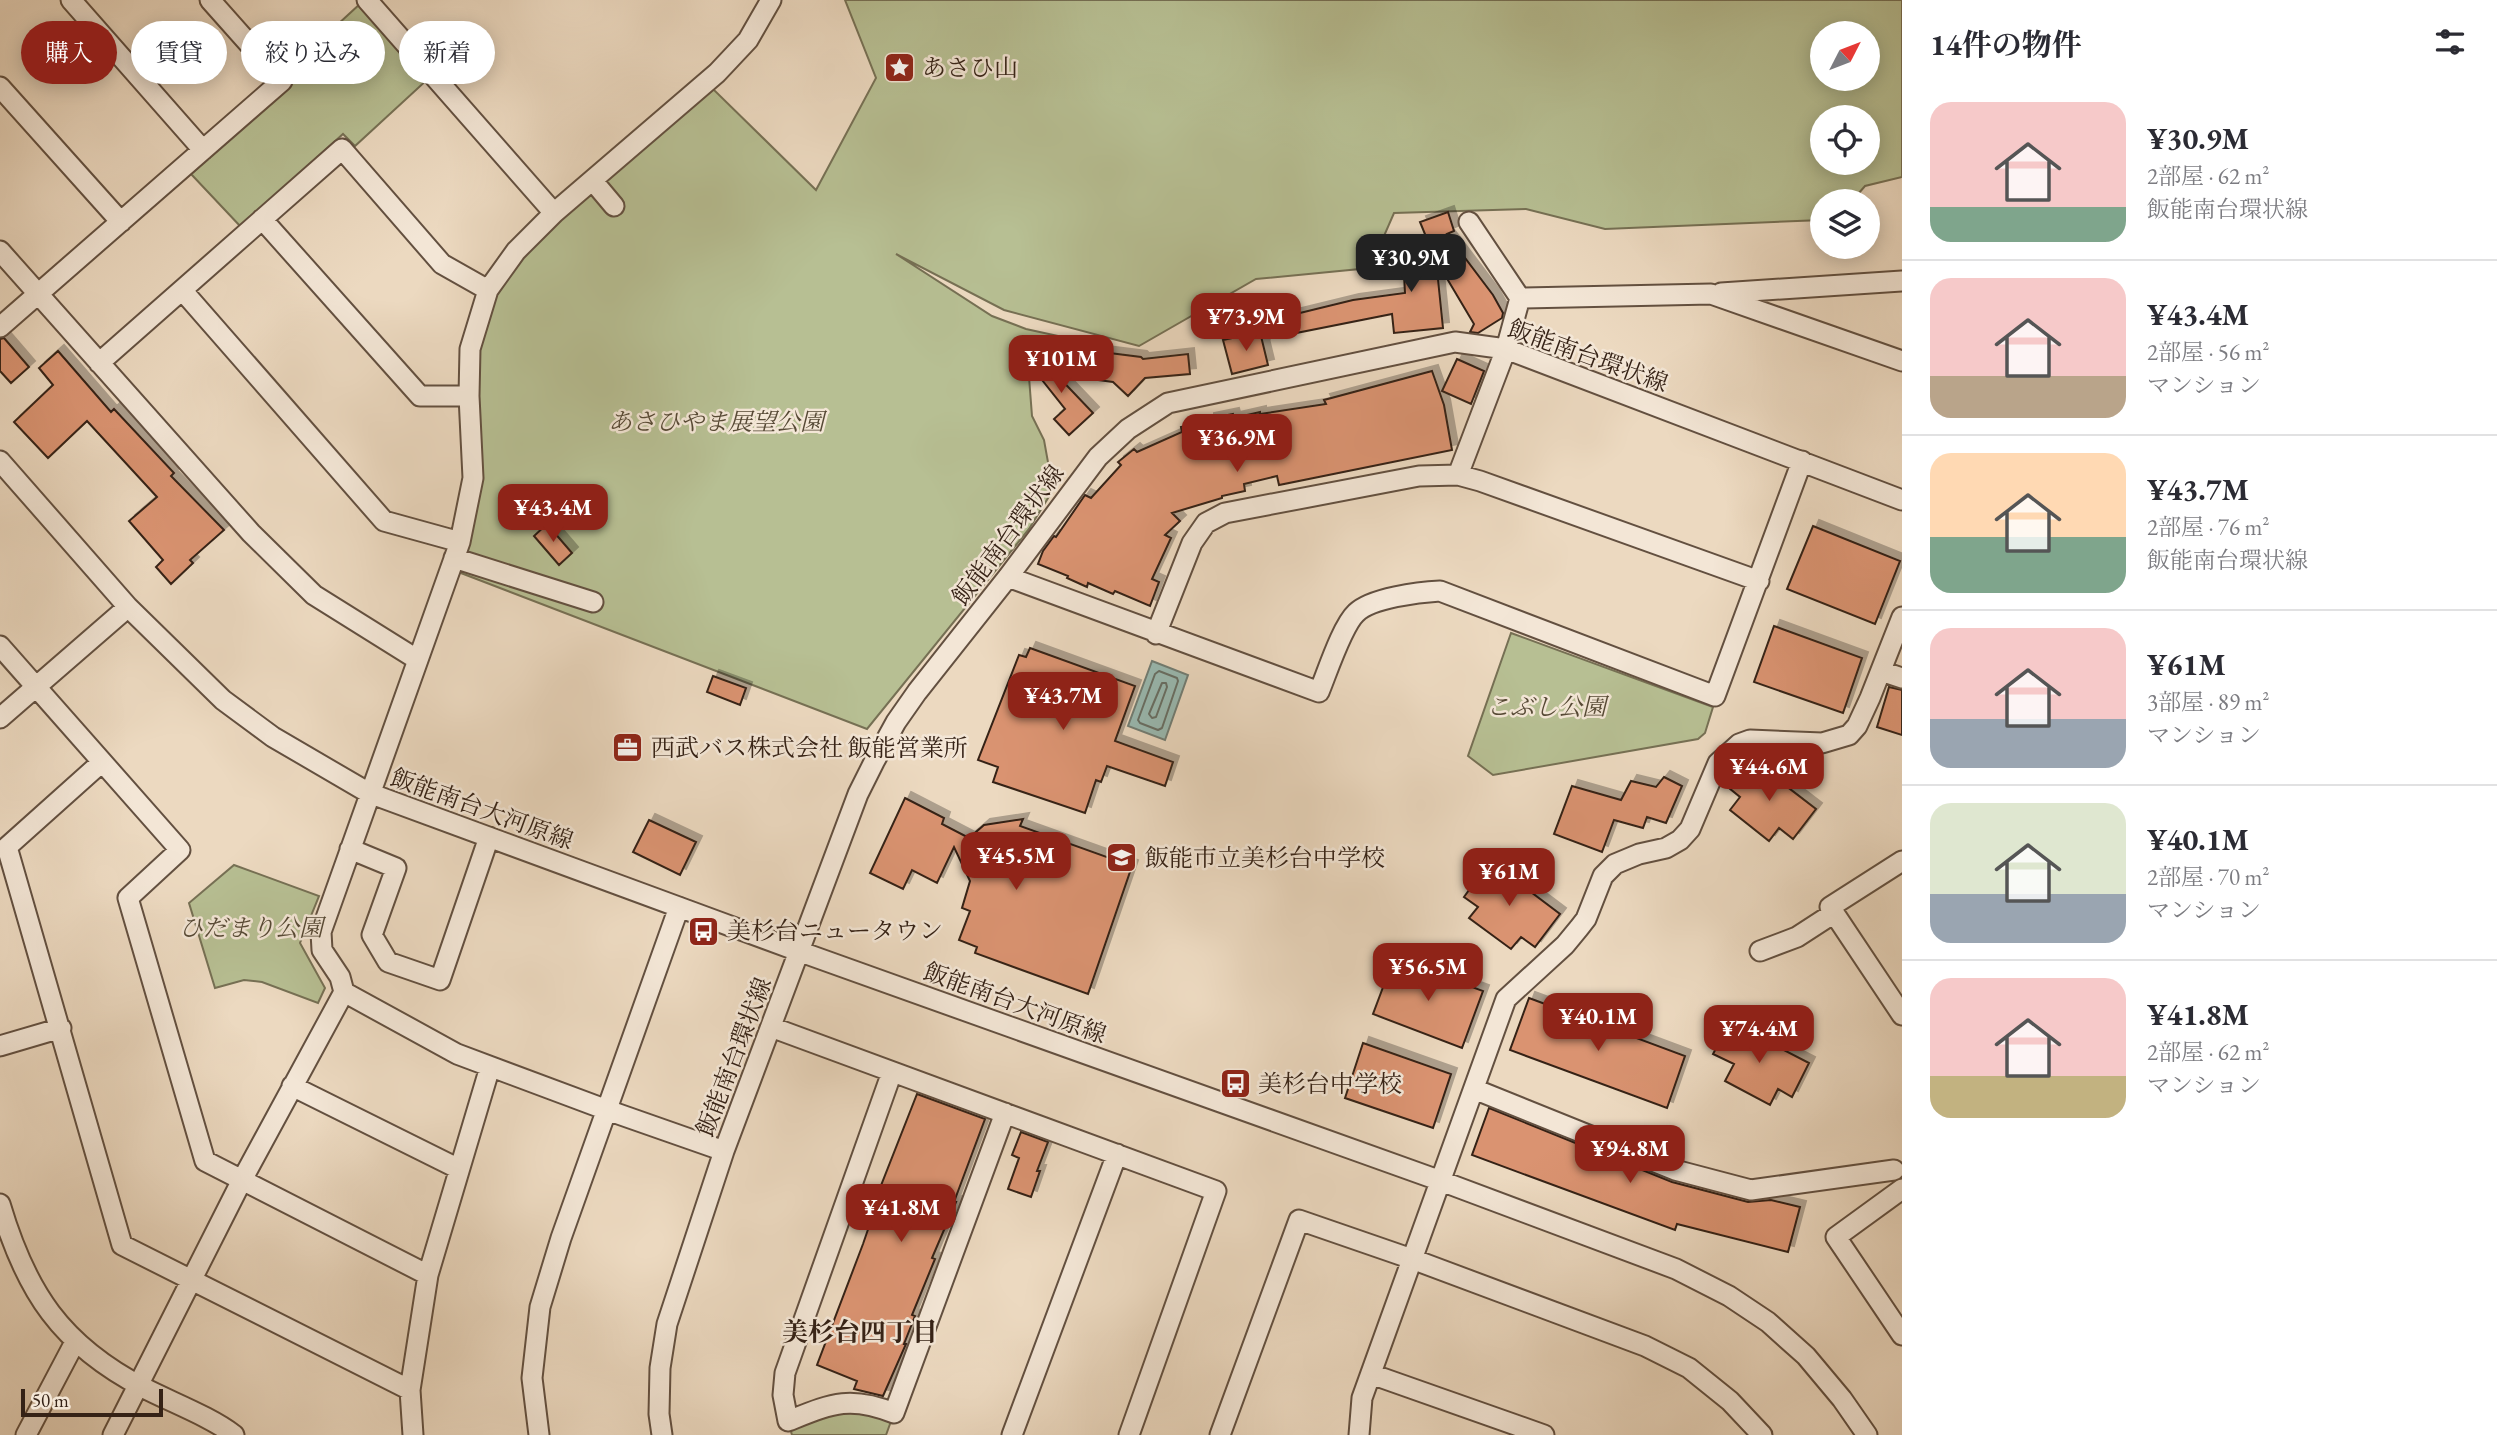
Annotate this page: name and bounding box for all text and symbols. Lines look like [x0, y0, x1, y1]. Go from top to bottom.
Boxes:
chip: 購入 [21, 21, 117, 84]
chip: 賃貸 [131, 21, 227, 84]
chip: 絞り込み [241, 21, 385, 84]
chip: 新着 [399, 21, 495, 84]
north arrow [1810, 21, 1880, 91]
map controls [1810, 21, 1880, 259]
icon: filters [2431, 23, 2469, 61]
text: 14件の物件 [1930, 25, 2082, 64]
place icon: あさひ山 [882, 51, 916, 85]
place label: あさひ山 [922, 52, 1018, 83]
button: locate [1810, 105, 1880, 175]
text: ¥30.9M [2147, 119, 2249, 158]
icon: home [1986, 130, 2070, 214]
text: 2部屋 · 62 m² [2147, 161, 2269, 191]
button: layers [1810, 189, 1880, 259]
text: 飯能南台環状線 [2147, 194, 2308, 224]
pin: ¥30.9M [1354, 234, 1468, 294]
text: ¥30.9M [1372, 242, 1450, 272]
pin: ¥73.9M [1189, 294, 1303, 353]
text: ¥43.4M [2147, 295, 2249, 334]
text: ¥73.9M [1207, 301, 1285, 331]
icon: home [1986, 306, 2070, 390]
street label: 飯能南台環状線 [1504, 312, 1672, 399]
pin: ¥101M [1012, 336, 1110, 395]
text: 2部屋 · 56 m² [2147, 337, 2269, 367]
text: ¥101M [1025, 343, 1097, 373]
text: マンション [2147, 370, 2261, 400]
park label: あさひやま展望公園 [608, 406, 828, 437]
pin: ¥36.9M [1180, 414, 1294, 474]
text: ¥36.9M [1198, 422, 1276, 452]
street label: 飯能南台環状線 [945, 458, 1071, 611]
text: ¥43.7M [2147, 470, 2249, 509]
icon: home [1986, 481, 2070, 565]
pin: ¥43.4M [496, 484, 610, 544]
text: ¥43.4M [514, 492, 592, 522]
text: 2部屋 · 76 m² [2147, 512, 2269, 542]
text: 飯能南台環状線 [2147, 545, 2308, 575]
text: ¥61M [2147, 645, 2226, 684]
icon: home [1986, 656, 2070, 740]
pin: ¥43.7M [1006, 672, 1120, 732]
text: ¥43.7M [1024, 680, 1102, 710]
text: 3部屋 · 89 m² [2147, 687, 2269, 717]
park label: こぶし公園 [1486, 691, 1610, 722]
text: マンション [2147, 720, 2261, 750]
office icon: 西武バス株式会社 飯能営業所 [611, 731, 645, 765]
place label: 西武バス株式会社 飯能営業所 [651, 732, 968, 763]
pin: ¥44.6M [1712, 744, 1826, 803]
text: ¥44.6M [1730, 751, 1808, 781]
street label: 飯能南台大河原線 [387, 761, 578, 856]
text: ¥40.1M [2147, 820, 2249, 859]
icon: home [1986, 831, 2070, 915]
pin: ¥45.5M [959, 832, 1073, 892]
text: ¥45.5M [977, 840, 1055, 870]
school or university icon: 飯能市立美杉台中学校 [1105, 841, 1139, 875]
place label: 飯能市立美杉台中学校 [1145, 842, 1385, 873]
pin: ¥61M [1468, 848, 1550, 908]
text: ¥61M [1479, 856, 1539, 886]
text: 2部屋 · 70 m² [2147, 862, 2269, 892]
text: マンション [2147, 895, 2261, 925]
park label: ひだまり公園 [179, 912, 327, 943]
bus stop icon: 美杉台ニュータウン [687, 914, 721, 948]
place label: 美杉台ニュータウン [727, 915, 943, 946]
pin: ¥56.5M [1371, 944, 1485, 1003]
text: ¥56.5M [1389, 951, 1467, 981]
street label: 飯能南台大河原線 [920, 955, 1111, 1050]
street label: 飯能南台環状線 [689, 973, 778, 1141]
pin: ¥40.1M [1541, 993, 1655, 1053]
text: ¥41.8M [2147, 995, 2249, 1034]
text: ¥40.1M [1559, 1001, 1637, 1031]
pin: ¥74.4M [1702, 1006, 1816, 1065]
icon: home [1986, 1006, 2070, 1090]
text: ¥74.4M [1720, 1013, 1798, 1043]
text: 2部屋 · 62 m² [2147, 1037, 2269, 1067]
bus stop icon: 美杉台中学校 [1218, 1067, 1252, 1101]
place label: 美杉台中学校 [1258, 1068, 1402, 1099]
text: マンション [2147, 1070, 2261, 1100]
pin: ¥94.8M [1573, 1126, 1687, 1185]
text: ¥94.8M [1591, 1133, 1669, 1163]
pin: ¥41.8M [844, 1184, 958, 1244]
text: ¥41.8M [862, 1192, 940, 1222]
district label: 美杉台四丁目 [782, 1315, 938, 1349]
scale bar [21, 1386, 163, 1418]
text: 50 m [32, 1388, 69, 1413]

